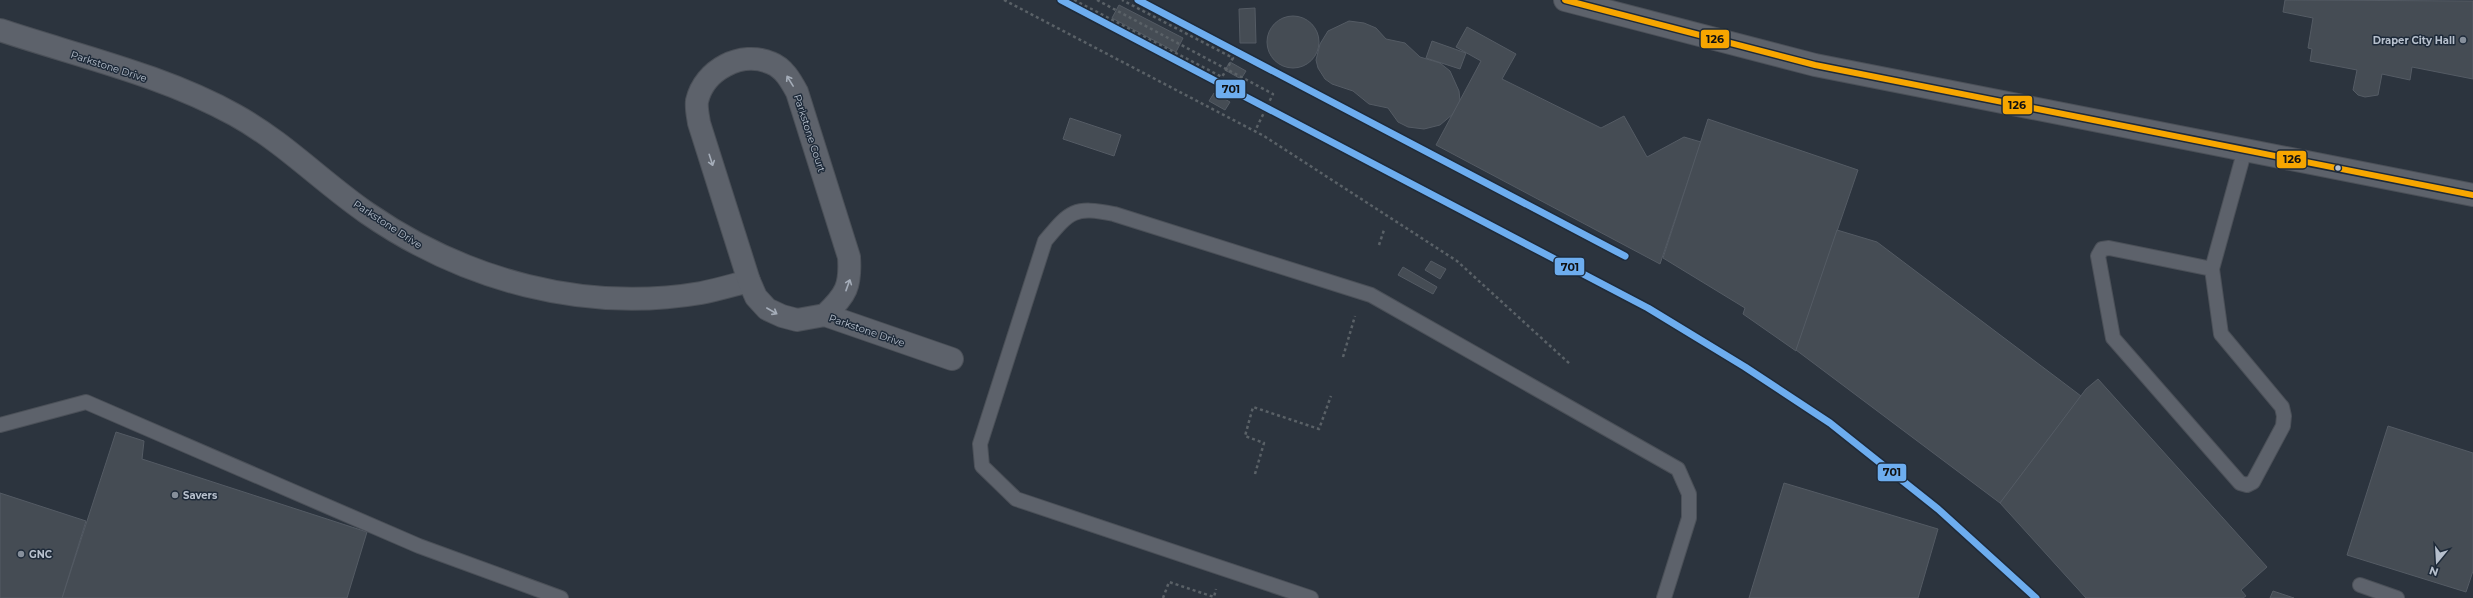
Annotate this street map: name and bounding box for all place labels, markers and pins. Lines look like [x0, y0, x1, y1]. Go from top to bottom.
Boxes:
place label: Draper City Hall [2373, 34, 2455, 47]
marker: Draper City Hall [2458, 35, 2468, 45]
unlabelled marker [2333, 163, 2343, 173]
place label: Savers [183, 489, 218, 502]
marker: Savers [170, 490, 180, 500]
place label: GNC [29, 548, 53, 561]
marker: GNC [16, 549, 26, 559]

